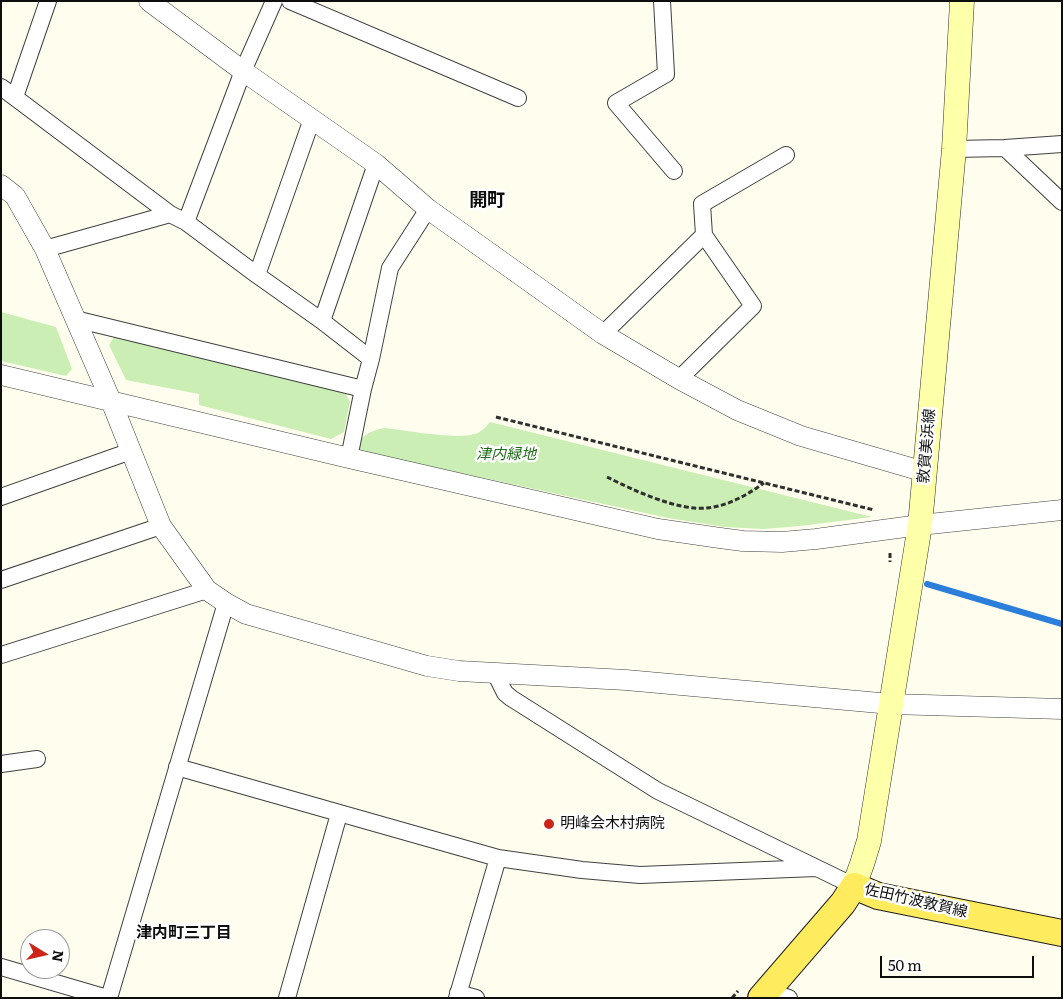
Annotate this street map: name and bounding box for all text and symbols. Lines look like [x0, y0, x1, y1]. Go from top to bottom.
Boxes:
district label: 開町 [469, 190, 505, 212]
street label: 敦賀美浜線 [915, 408, 939, 484]
park label: 津内緑地 [476, 446, 536, 464]
place label: 明峰会木村病院 [560, 815, 665, 833]
marker: 明峰会木村病院 [542, 817, 556, 831]
street label: 佐田竹波敦賀線 [863, 880, 969, 922]
district label: 津内町三丁目 [136, 923, 232, 943]
north arrow [20, 929, 70, 979]
scale bar [883, 946, 1037, 978]
text: N [48, 949, 70, 964]
text: 50 m [888, 953, 922, 976]

